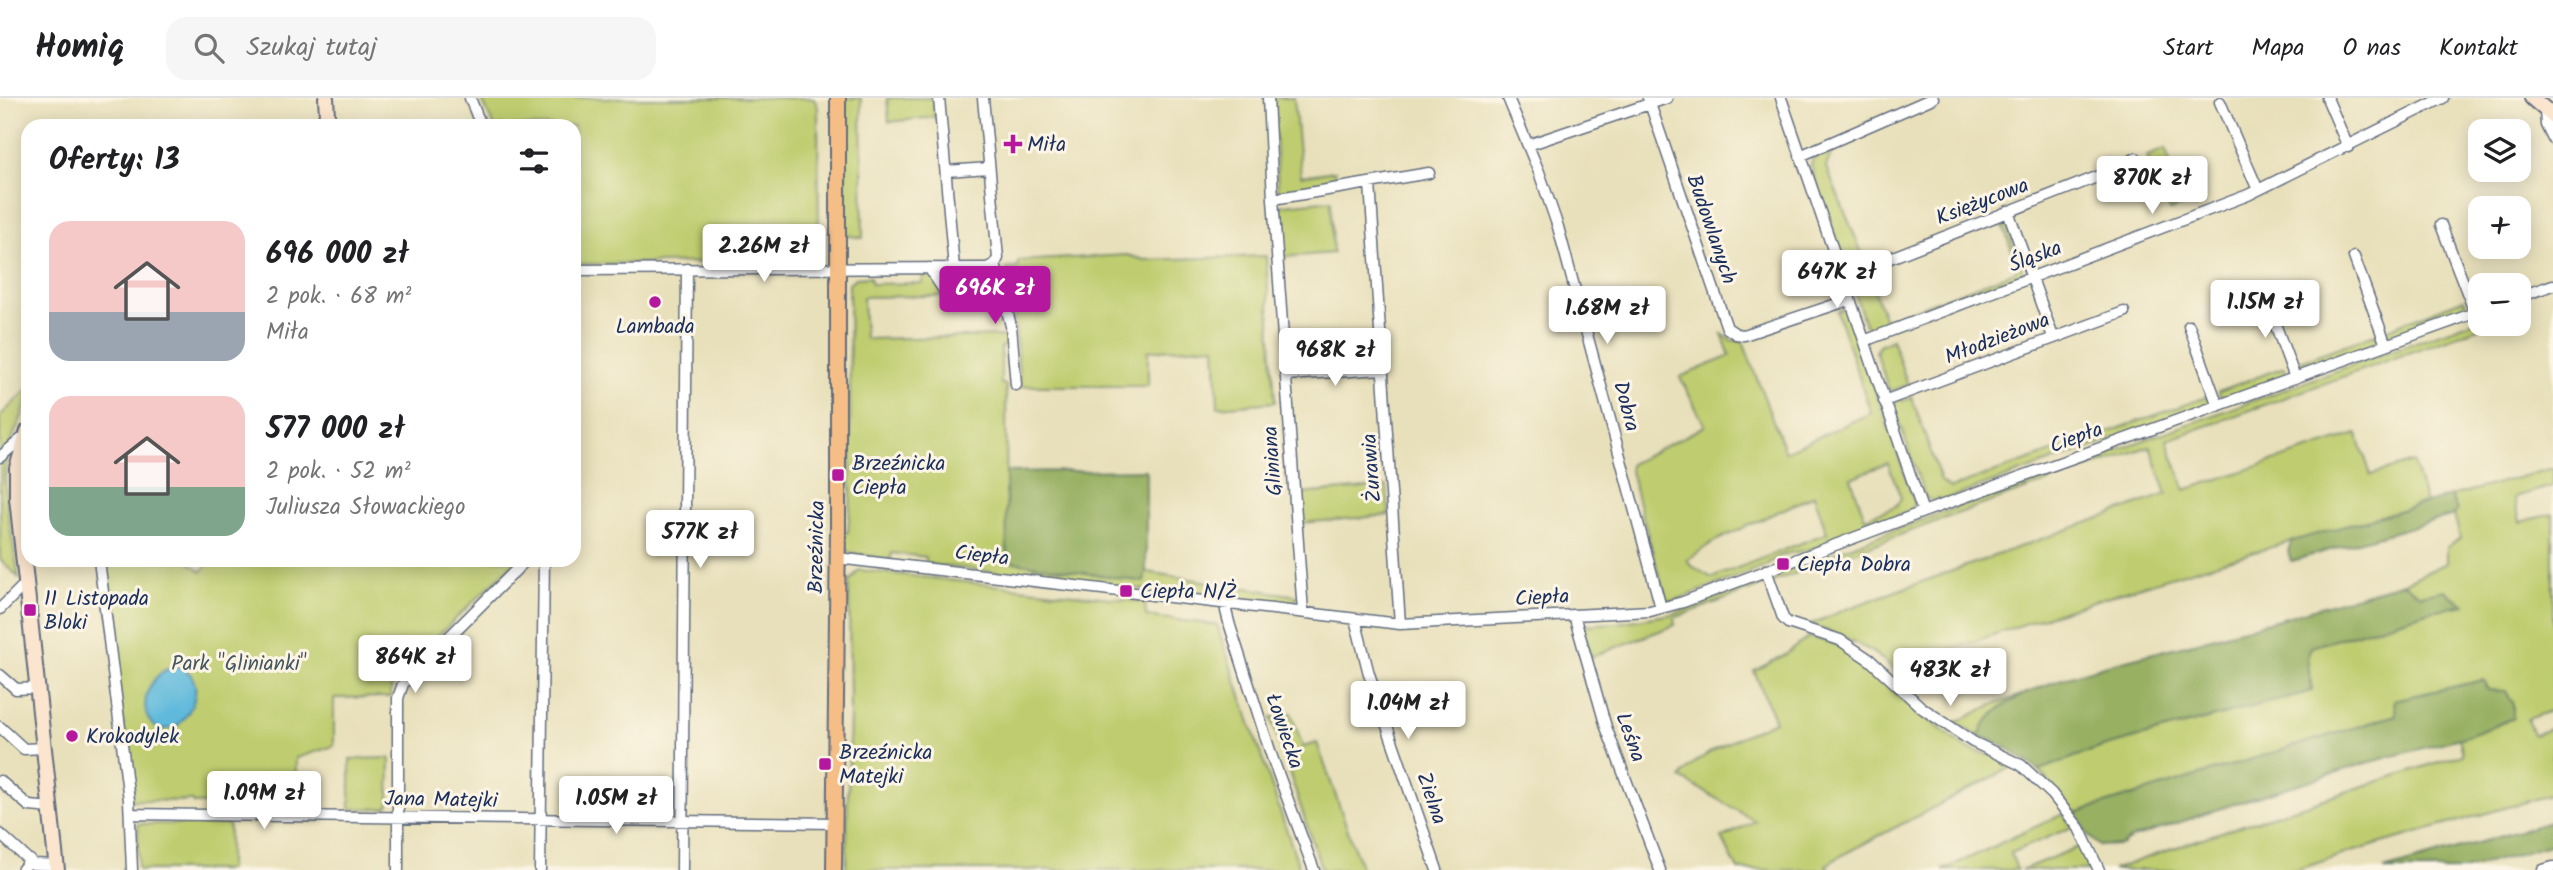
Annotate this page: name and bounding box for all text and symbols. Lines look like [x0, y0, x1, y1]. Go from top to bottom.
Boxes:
search box [166, 17, 656, 80]
text: Homiq [35, 22, 124, 75]
text: Szukaj tutaj [246, 27, 377, 69]
icon: search [190, 29, 228, 67]
text: Start [2163, 29, 2214, 68]
text: Mapa [2252, 29, 2304, 68]
text: O nas [2342, 29, 2401, 68]
text: Kontakt [2439, 29, 2518, 68]
map controls [2468, 119, 2531, 336]
button: layers [2468, 119, 2531, 182]
place label: Miła [1027, 129, 1066, 162]
marker: Miła [1005, 136, 1021, 152]
text: Oferty: 13 [49, 137, 180, 185]
icon: filters [515, 142, 553, 180]
pin: 870K zł [2087, 156, 2217, 216]
text: 870K zł [2113, 161, 2191, 197]
street label: Budowlanych [1676, 170, 1745, 289]
street label: Księżycowa [1931, 170, 2034, 235]
button: + [2468, 196, 2531, 259]
pin: 2.26M zł [692, 225, 836, 284]
text: 2.26M zł [719, 229, 809, 265]
text: 696 000 zł [266, 231, 409, 279]
street label: Śląska [2004, 232, 2067, 283]
icon: home [105, 249, 189, 333]
pin: 647K zł [1772, 250, 1902, 310]
text: 647K zł [1798, 255, 1876, 291]
pin: 696K zł [930, 266, 1060, 326]
text: 696K zł [955, 271, 1035, 307]
button: − [2468, 273, 2531, 336]
text: 2 pok. · 68 m² [266, 279, 411, 315]
pin: 1.15M zł [2193, 280, 2337, 340]
text: 1.15M zł [2226, 285, 2304, 321]
pin: 1.68M zł [1535, 286, 1679, 346]
text: 1.68M zł [1565, 291, 1649, 327]
marker: Lambada [647, 294, 663, 310]
street label: Młodzieżowa [1940, 304, 2055, 375]
place label: Lambada [615, 311, 695, 344]
text: Miła [266, 315, 309, 351]
pin: 968K zł [1270, 328, 1400, 388]
text: 968K zł [1295, 333, 1375, 369]
street label: Dobra [1603, 378, 1648, 435]
text: 577 000 zł [266, 406, 405, 454]
street label: Ciepła [2045, 414, 2108, 463]
icon: home [105, 424, 189, 508]
street label: Gliniana [1255, 425, 1292, 497]
street label: Żurawia [1354, 432, 1391, 503]
place label: Brzeźnicka Ciepła [852, 448, 945, 505]
text: 2 pok. · 52 m² [266, 454, 410, 490]
marker: Brzeźnicka Ciepła [830, 467, 846, 483]
text: Juliusza Słowackiego [266, 490, 465, 526]
street label: Brzeźnicka [800, 500, 835, 594]
pin: 577K zł [635, 510, 765, 570]
text: 577K zł [662, 515, 738, 551]
street label: Ciepła [953, 537, 1011, 576]
place label: Ciepła Dobra [1797, 549, 1911, 582]
marker: Ciepła Dobra [1775, 556, 1791, 572]
place label: Ciepła N/Ż [1140, 576, 1238, 609]
street label: Ciepła [1514, 581, 1570, 616]
place label: 11 Listopada Bloki [44, 583, 149, 640]
marker: Ciepła N/Ż [1118, 583, 1134, 599]
marker: 11 Listopada Bloki [22, 602, 38, 618]
pin: 864K zł [350, 636, 480, 695]
text: 864K zł [374, 640, 456, 676]
park label: Park "Glinianki" [171, 648, 307, 681]
pin: 483K zł [1885, 648, 2015, 708]
text: 483K zł [1909, 653, 1991, 689]
pin: 1.04M zł [1336, 682, 1480, 741]
text: 1.04M zł [1367, 686, 1449, 722]
street label: Łowiecka [1255, 689, 1312, 774]
street label: Leśna [1605, 708, 1654, 767]
place label: Krokodylek [86, 721, 179, 754]
marker: Krokodylek [64, 728, 80, 744]
place label: Brzeźnicka Matejki [839, 737, 932, 794]
marker: Brzeźnicka Matejki [817, 756, 833, 772]
street label: Zielna [1406, 768, 1455, 829]
pin: 1.09M zł [192, 772, 336, 831]
text: 1.09M zł [223, 776, 305, 812]
pin: 1.05M zł [544, 776, 688, 836]
text: 1.05M zł [575, 781, 657, 817]
street label: Jana Matejki [384, 783, 499, 818]

